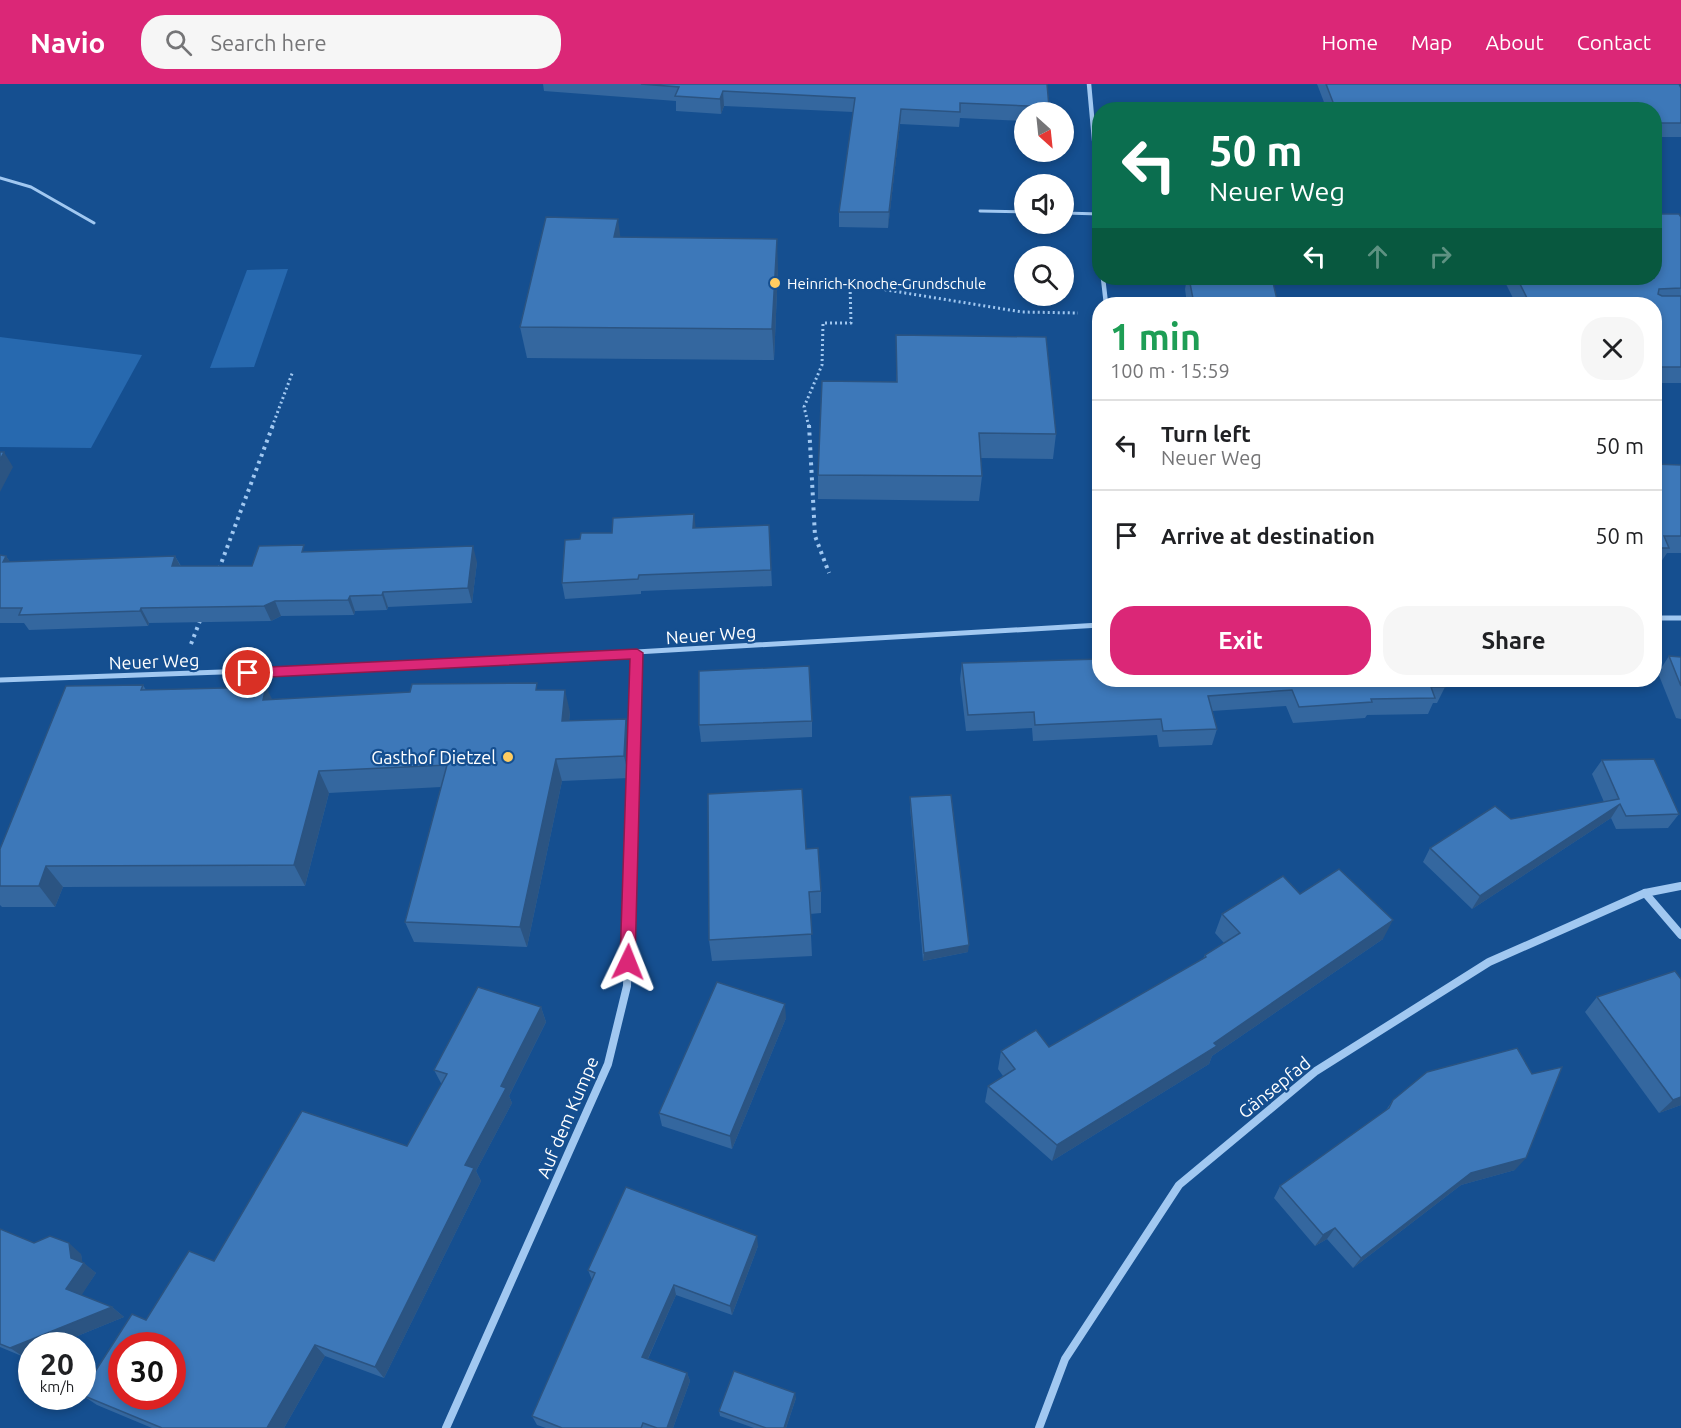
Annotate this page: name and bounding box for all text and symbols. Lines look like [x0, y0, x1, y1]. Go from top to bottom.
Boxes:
search box [141, 15, 561, 69]
icon: search [162, 26, 195, 59]
text: Navio [30, 27, 105, 58]
text: Search here [210, 30, 327, 55]
text: Home [1321, 30, 1378, 54]
text: Map [1411, 30, 1452, 54]
text: About [1485, 30, 1544, 54]
text: Contact [1577, 30, 1651, 54]
north arrow [1014, 102, 1074, 162]
map controls [1014, 102, 1074, 306]
icon: left [1110, 126, 1188, 204]
text: 50 m [1209, 127, 1303, 174]
button: sound [1014, 174, 1074, 234]
text: Neuer Weg [1209, 176, 1345, 206]
icon: left [1298, 240, 1331, 273]
icon: ahead [1361, 240, 1394, 273]
icon: right [1424, 240, 1457, 273]
button: search [1014, 246, 1074, 306]
place label: Heinrich-Knoche-Grundschule [787, 275, 986, 292]
marker: Heinrich-Knoche-Grundschule [768, 276, 782, 290]
text: 1 min [1110, 316, 1201, 357]
button: close [1581, 317, 1644, 380]
text: 100 m · 15:59 [1110, 359, 1230, 382]
text: Turn left [1161, 421, 1251, 446]
icon: left [1110, 429, 1143, 462]
text: 50 m [1595, 433, 1644, 458]
text: Neuer Weg [1161, 446, 1262, 469]
icon: arrive [1110, 519, 1143, 552]
text: Arrive at destination [1161, 523, 1375, 548]
text: 50 m [1595, 523, 1644, 548]
button: Exit [1110, 606, 1371, 675]
button: Share [1383, 606, 1644, 675]
street label: Neuer Weg [665, 621, 757, 647]
pin [222, 647, 273, 698]
street label: Neuer Weg [108, 649, 200, 673]
icon: arrive [231, 656, 264, 689]
place label: Gasthof Dietzel [371, 747, 496, 767]
marker: Gasthof Dietzel [501, 750, 515, 764]
position arrow [596, 930, 660, 994]
street label: Gänsepfad [1234, 1052, 1314, 1122]
street label: Auf dem Kumpe [532, 1053, 602, 1181]
speed limit sign: 30 [108, 1332, 186, 1410]
text: 20 [40, 1347, 74, 1381]
text: km/h [40, 1378, 74, 1395]

